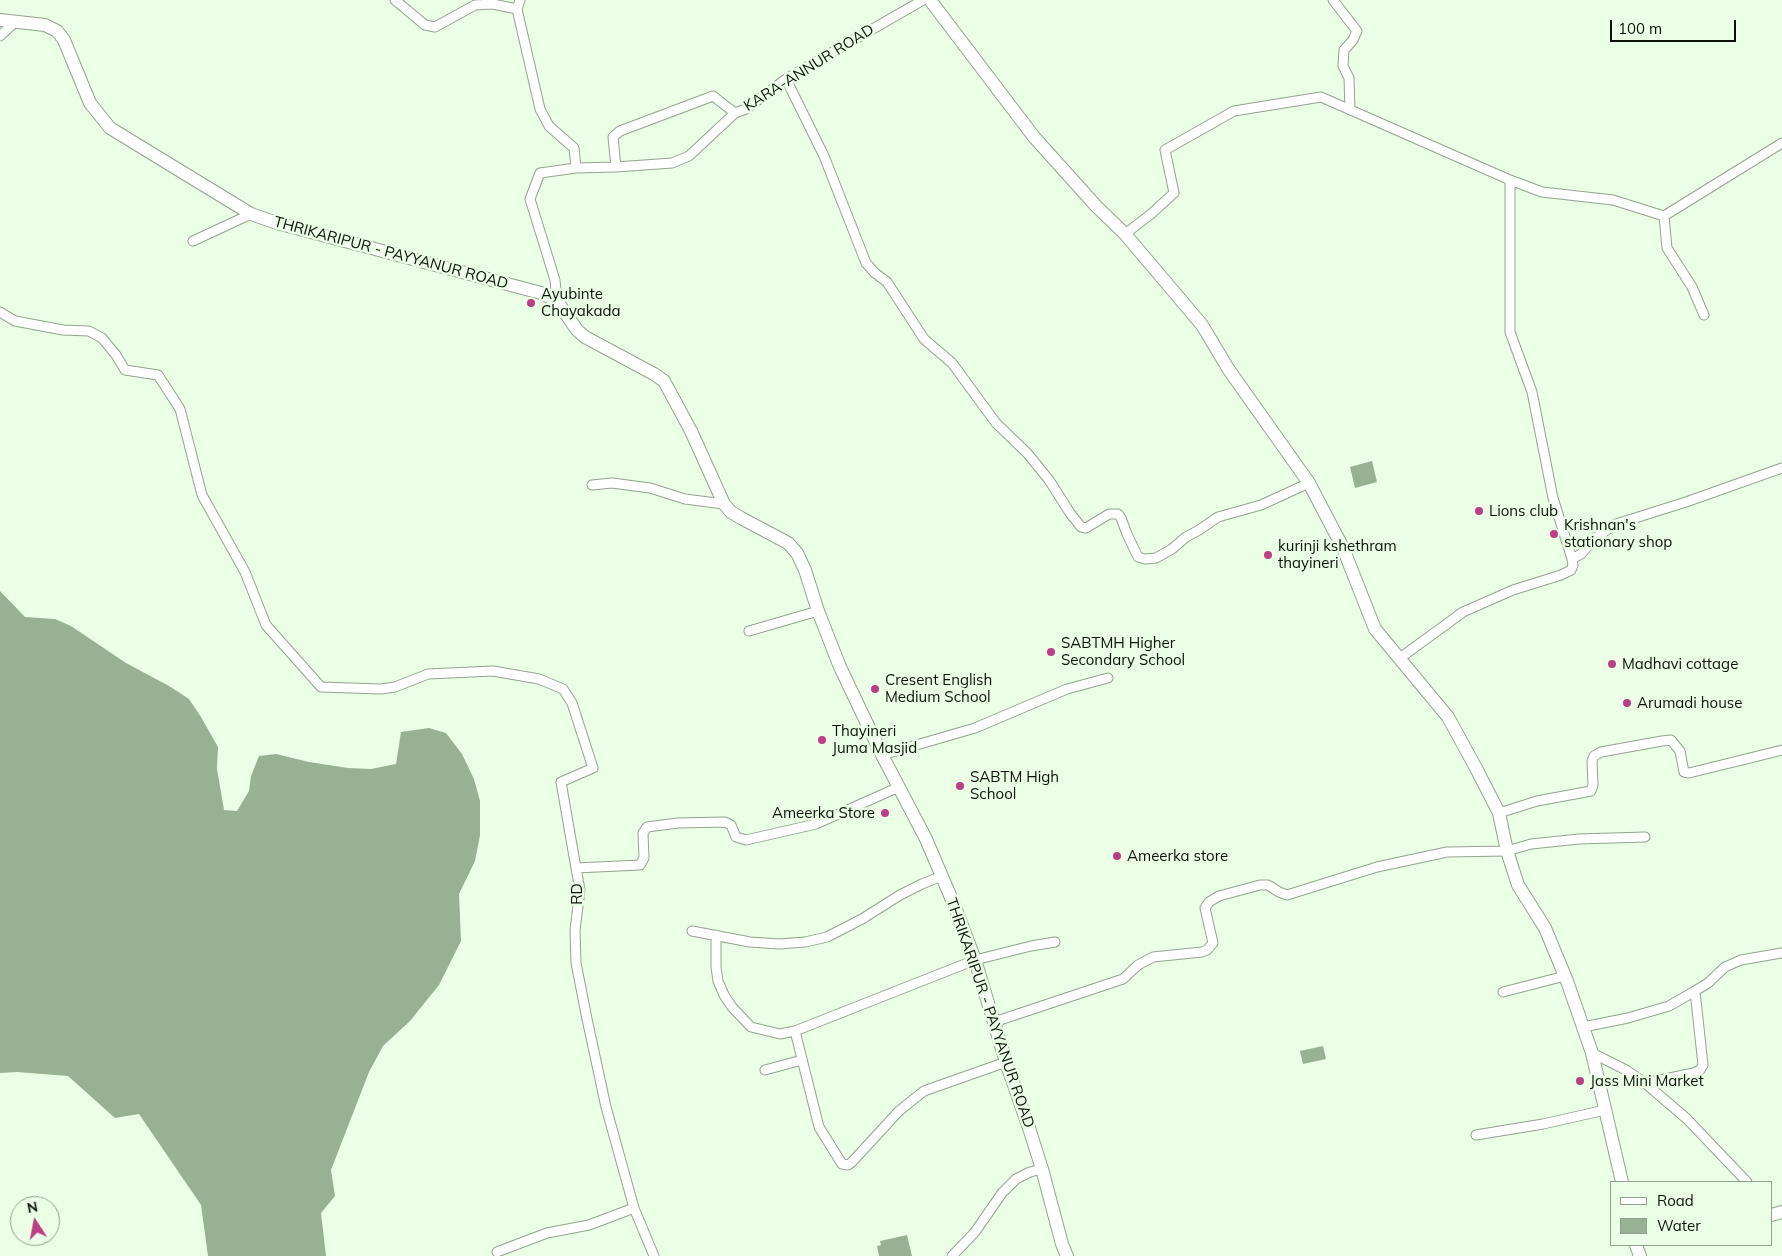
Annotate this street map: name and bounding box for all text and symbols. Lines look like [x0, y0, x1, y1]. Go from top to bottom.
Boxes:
scale bar [1612, 10, 1738, 42]
text: 100 m [1618, 19, 1662, 38]
street label: KARA-ANNUR ROAD [741, 21, 877, 115]
street label: THRIKARIPUR - PAYYANUR ROAD [272, 213, 510, 293]
place label: Ayubinte Chayakada [541, 285, 620, 320]
marker: Ayubinte Chayakada [525, 297, 537, 309]
place label: Lions club [1489, 502, 1558, 520]
marker: Lions club [1473, 505, 1485, 517]
place label: Krishnan's stationary shop [1564, 516, 1672, 551]
marker: Krishnan's stationary shop [1548, 528, 1560, 540]
place label: kurinji kshethram thayineri [1278, 537, 1397, 572]
marker: kurinji kshethram thayineri [1262, 549, 1274, 561]
place label: SABTMH Higher Secondary School [1061, 634, 1185, 669]
marker: SABTMH Higher Secondary School [1045, 646, 1057, 658]
place label: Madhavi cottage [1622, 655, 1738, 673]
marker: Madhavi cottage [1606, 658, 1618, 670]
place label: Cresent English Medium School [885, 671, 992, 706]
marker: Cresent English Medium School [869, 683, 881, 695]
place label: Arumadi house [1637, 694, 1742, 712]
marker: Arumadi house [1621, 697, 1633, 709]
place label: Thayineri Juma Masjid [832, 722, 917, 757]
marker: Thayineri Juma Masjid [816, 734, 828, 746]
place label: SABTM High School [970, 768, 1059, 803]
marker: SABTM High School [954, 780, 966, 792]
place label: Ameerka Store [772, 804, 875, 822]
marker: Ameerka Store [879, 807, 891, 819]
place label: Ameerka store [1127, 847, 1228, 865]
marker: Ameerka store [1111, 850, 1123, 862]
street label: RD [568, 883, 586, 905]
street label: THRIKARIPUR - PAYYANUR ROAD [942, 896, 1038, 1130]
place label: Jass Mini Market [1590, 1072, 1704, 1090]
marker: Jass Mini Market [1574, 1075, 1586, 1087]
legend [1610, 1181, 1772, 1246]
text: Road [1657, 1191, 1694, 1210]
north arrow [10, 1196, 60, 1246]
text: N [25, 1197, 39, 1217]
text: Water [1657, 1216, 1701, 1235]

